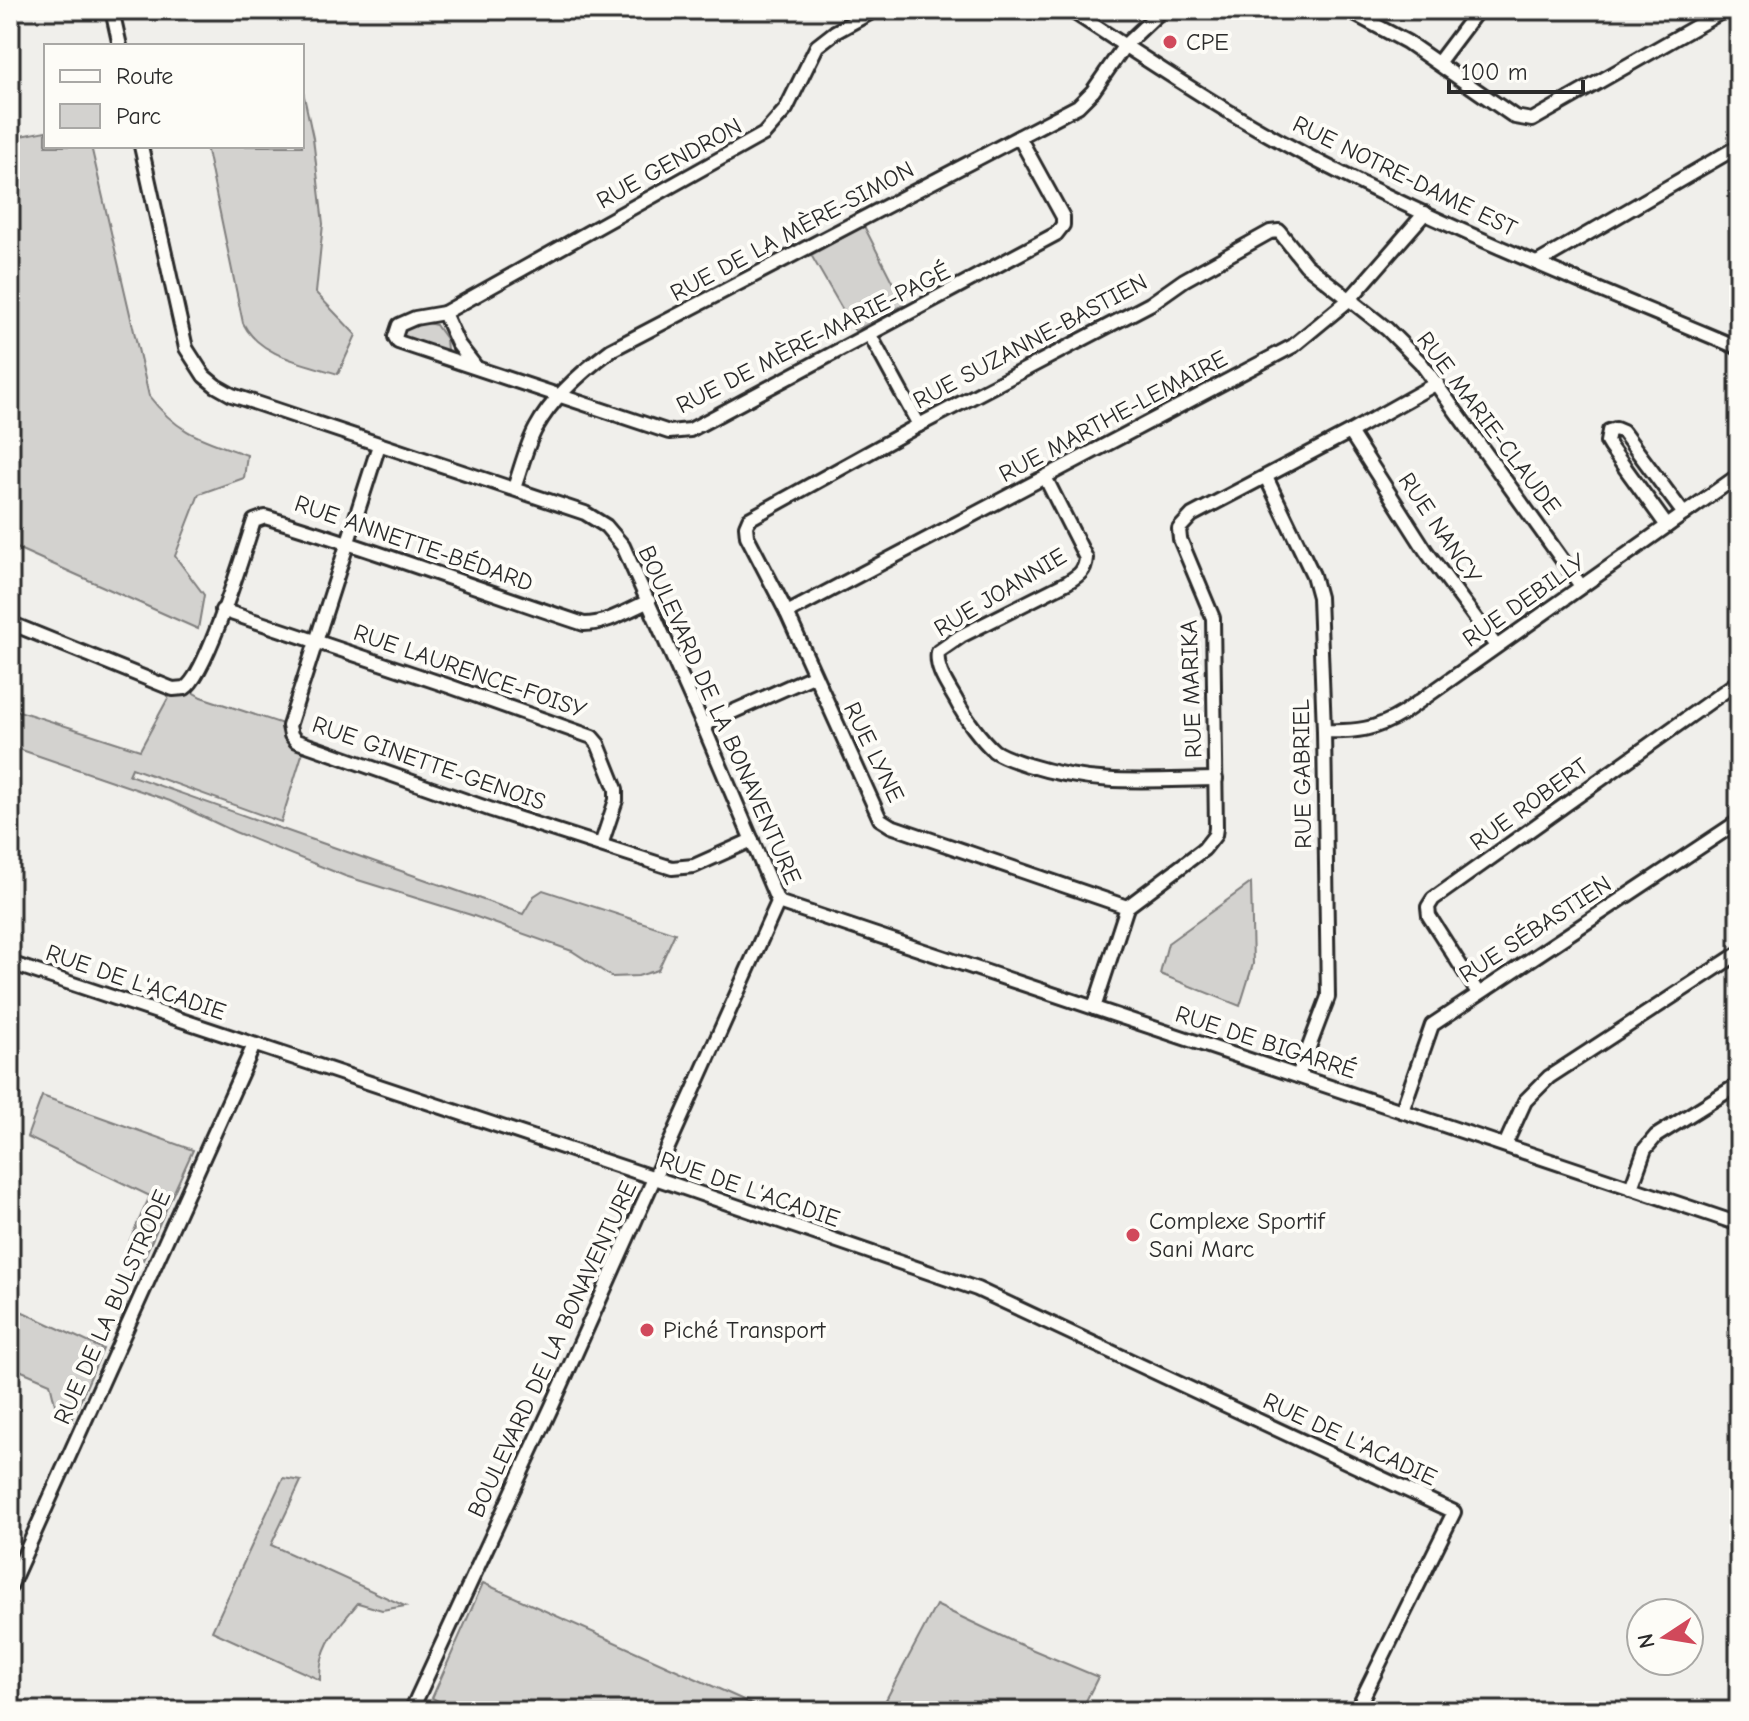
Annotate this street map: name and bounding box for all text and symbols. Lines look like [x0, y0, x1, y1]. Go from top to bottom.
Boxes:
place label: CPE [1186, 28, 1229, 56]
marker: CPE [1161, 33, 1179, 51]
legend [44, 44, 304, 148]
scale bar [1449, 44, 1583, 94]
text: 100 m [1461, 58, 1528, 86]
text: Route [116, 62, 173, 90]
text: Parc [116, 102, 161, 130]
street label: RUE NOTRE-DAME EST [1288, 109, 1522, 243]
street label: RUE GENDRON [592, 112, 746, 214]
street label: RUE DE LA MÈRE-SIMON [666, 155, 918, 307]
street label: RUE DE MÈRE-MARIE-PAGÉ [671, 257, 955, 419]
street label: RUE SUZANNE-BASTIEN [908, 267, 1152, 415]
street label: RUE MARIE-CLAUDE [1411, 326, 1567, 520]
street label: RUE MARTHE-LEMAIRE [994, 344, 1232, 488]
street label: RUE NANCY [1393, 467, 1488, 589]
street label: RUE ANNETTE-BÉDARD [291, 489, 537, 597]
street label: BOULEVARD DE LA BONAVENTURE [632, 541, 808, 889]
street label: RUE JOANNIE [929, 542, 1071, 642]
street label: RUE DEBILLY [1457, 547, 1591, 653]
street label: RUE LAURENCE-FOISY [350, 618, 591, 724]
street label: RUE MARIKA [1175, 619, 1207, 759]
street label: RUE LYNE [838, 697, 910, 807]
street label: RUE GABRIEL [1287, 699, 1317, 849]
street label: RUE GINETTE-GENOIS [309, 710, 549, 816]
street label: RUE ROBERT [1464, 751, 1594, 856]
street label: RUE SÉBASTIEN [1454, 870, 1616, 988]
street label: RUE DE L'ACADIE [42, 938, 230, 1026]
street label: RUE DE BIGARRÉ [1172, 1000, 1360, 1084]
street label: RUE DE L'ACADIE [656, 1145, 844, 1233]
street label: BOULEVARD DE LA BONAVENTURE [462, 1176, 642, 1522]
street label: RUE DE LA BULSTRODE [48, 1186, 176, 1428]
place label: Complexe Sportif Sani Marc [1149, 1207, 1326, 1263]
marker: Complexe Sportif Sani Marc [1124, 1226, 1142, 1244]
place label: Piché Transport [663, 1316, 827, 1344]
marker: Piché Transport [638, 1321, 656, 1339]
street label: RUE DE L'ACADIE [1259, 1386, 1441, 1492]
north arrow [1625, 1597, 1705, 1677]
text: N [1632, 1631, 1661, 1651]

